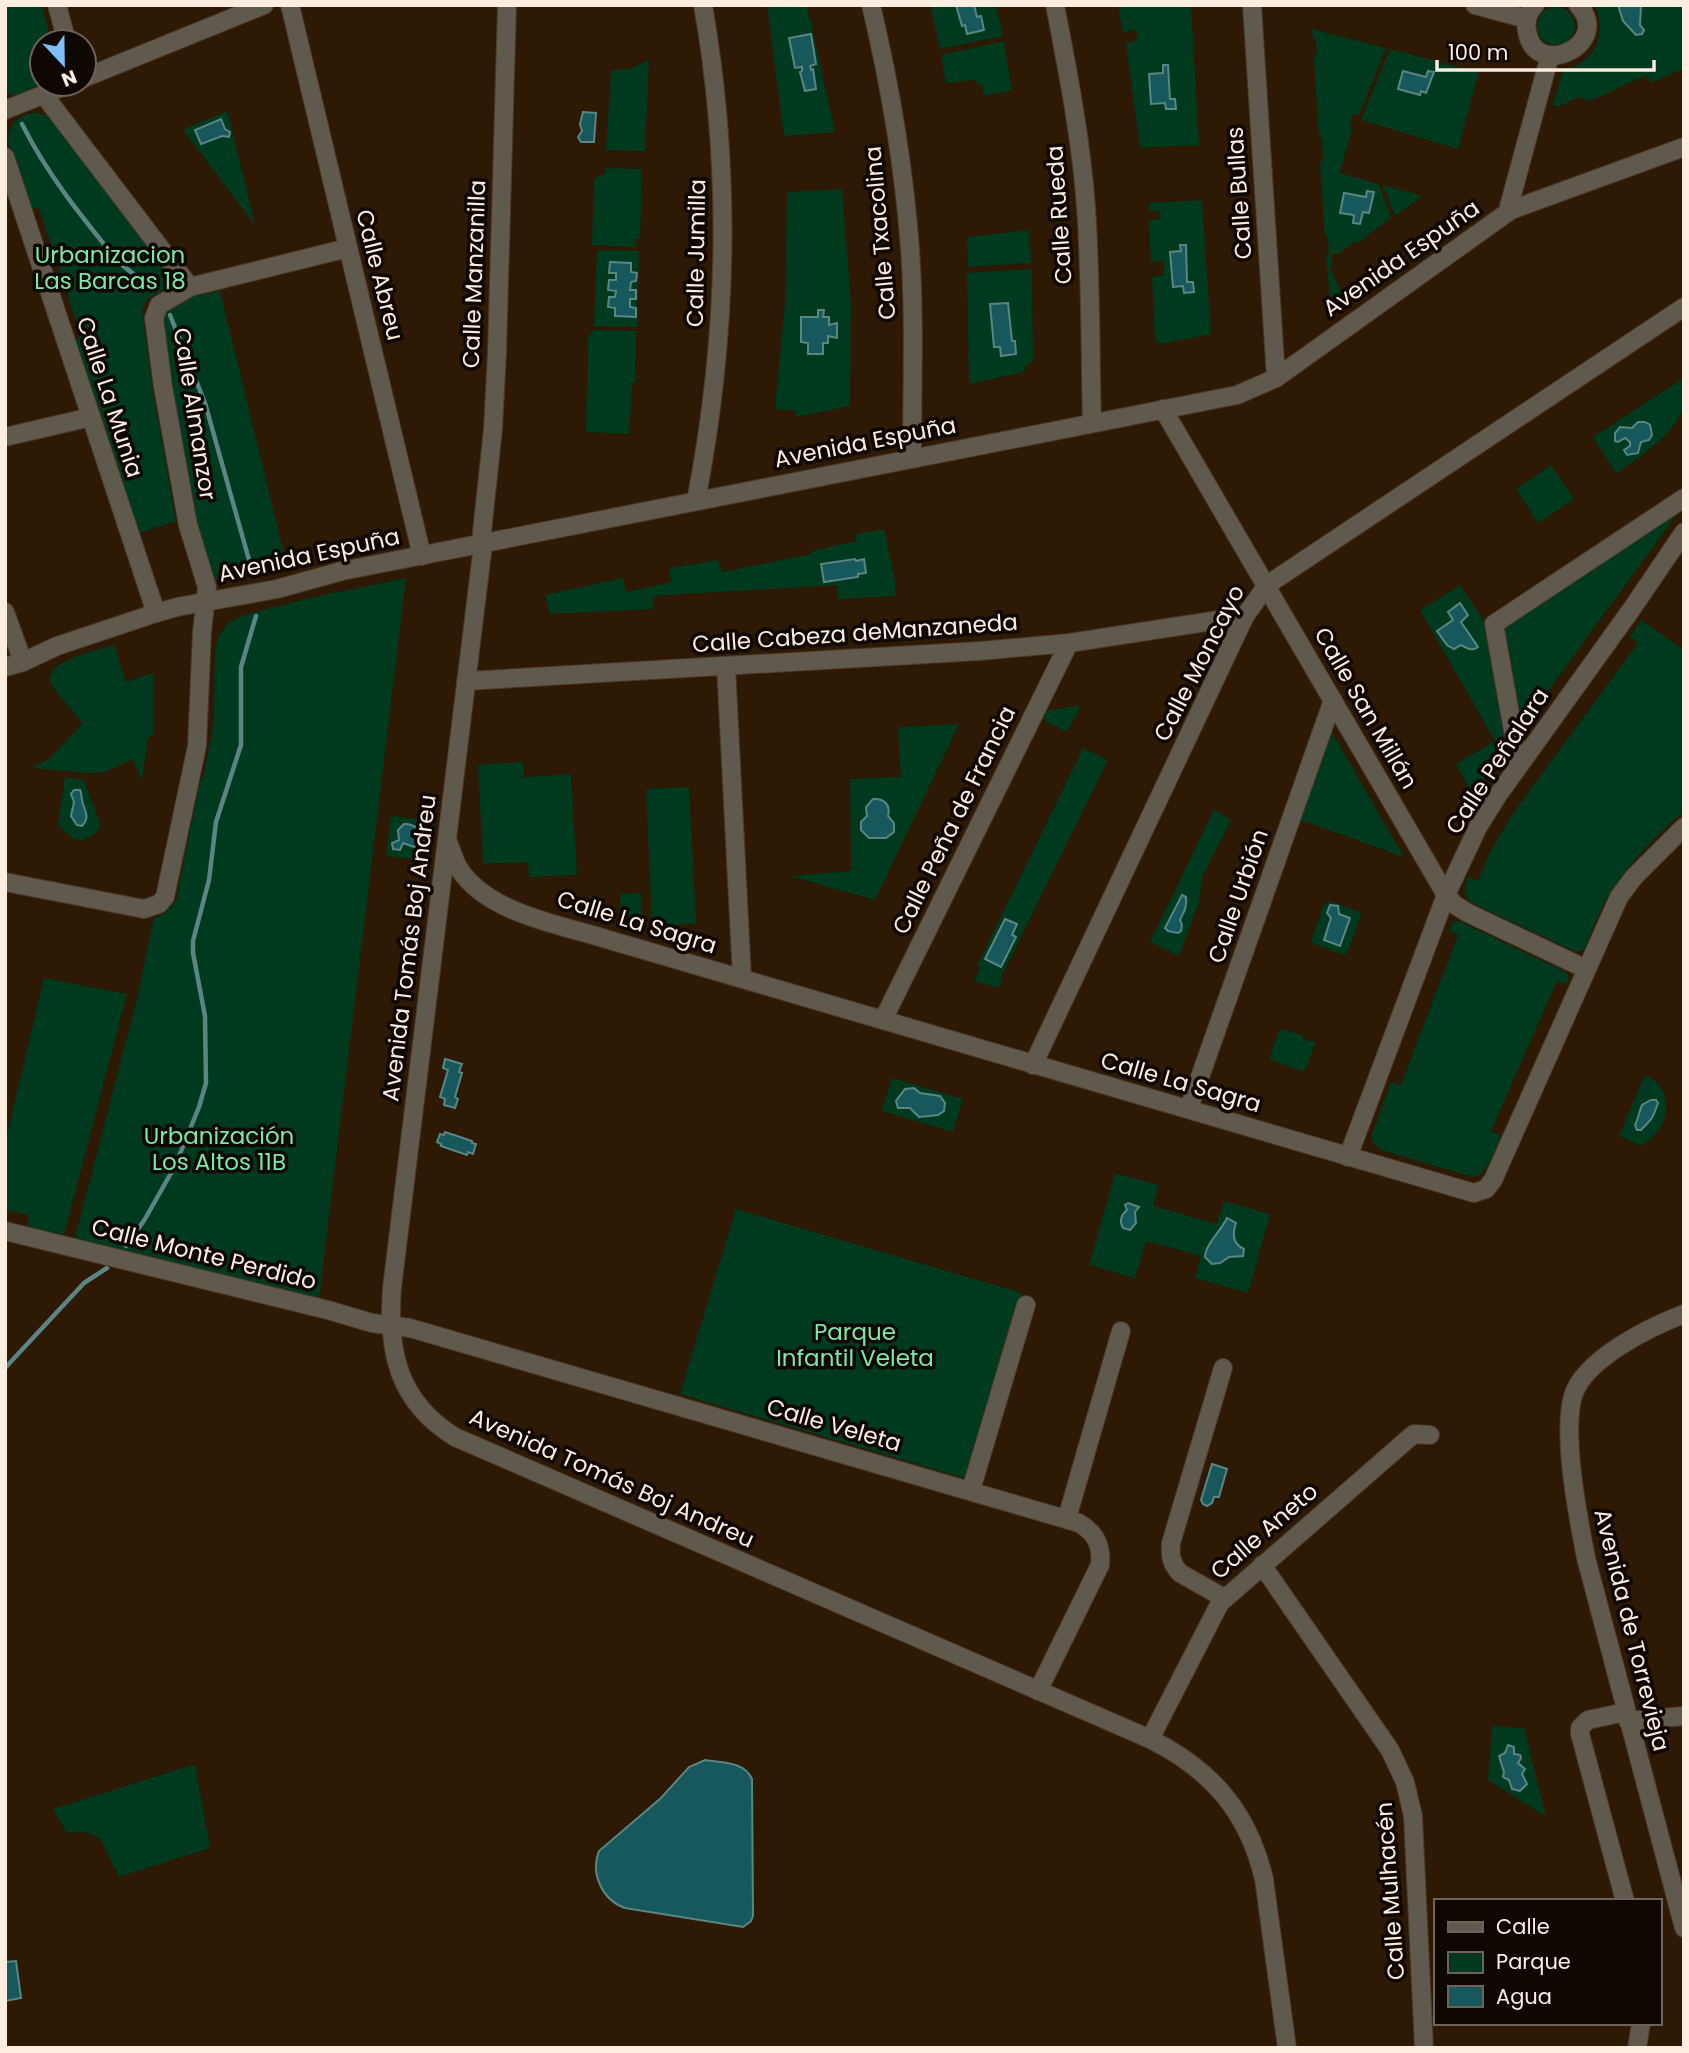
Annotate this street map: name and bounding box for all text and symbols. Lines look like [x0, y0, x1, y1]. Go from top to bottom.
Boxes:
north arrow [28, 28, 98, 98]
scale bar [1437, 28, 1654, 72]
text: 100 m [1448, 38, 1508, 67]
text: N [57, 63, 81, 93]
street label: Calle Bullas [1218, 126, 1260, 260]
street label: Calle Txacolina [856, 145, 904, 321]
street label: Calle Rueda [1038, 145, 1080, 285]
street label: Calle Manzanilla [455, 179, 493, 369]
street label: Calle Jumilla [679, 179, 713, 327]
street label: Avenida Espuña [1316, 192, 1486, 324]
street label: Calle Abreu [348, 206, 412, 344]
park label: Urbanizacion Las Barcas 18 [34, 239, 186, 297]
street label: Calle La Munia [69, 313, 151, 481]
street label: Calle Almanzor [166, 326, 224, 502]
street label: Avenida Espuña [771, 409, 959, 475]
street label: Avenida Espuña [215, 520, 403, 590]
street label: Calle Moncayo [1146, 579, 1252, 747]
street label: Calle Cabeza deManzaneda [691, 606, 1019, 660]
street label: Calle San Millán [1307, 621, 1425, 795]
street label: Calle Peñalara [1438, 682, 1556, 840]
street label: Calle Peña de Francia [885, 700, 1023, 940]
street label: Avenida Tomás Boj Andreu [374, 793, 444, 1103]
street label: Calle Urbión [1200, 825, 1276, 967]
street label: Calle La Sagra [553, 883, 721, 961]
street label: Calle La Sagra [1097, 1044, 1265, 1120]
park label: Urbanización Los Altos 11B [144, 1120, 294, 1178]
street label: Calle Monte Perdido [88, 1211, 320, 1297]
park label: Parque Infantil Veleta [776, 1316, 934, 1374]
street label: Calle Veleta [763, 1391, 905, 1459]
street label: Avenida Tomás Boj Andreu [464, 1401, 760, 1555]
street label: Calle Aneto [1203, 1475, 1325, 1587]
street label: Avenida de Torrevieja [1586, 1505, 1678, 1755]
street label: Calle Mulhacén [1368, 1801, 1412, 1981]
legend [1434, 1899, 1661, 2025]
text: Calle [1496, 1912, 1550, 1941]
text: Parque [1496, 1947, 1571, 1976]
text: Agua [1496, 1982, 1552, 2011]

